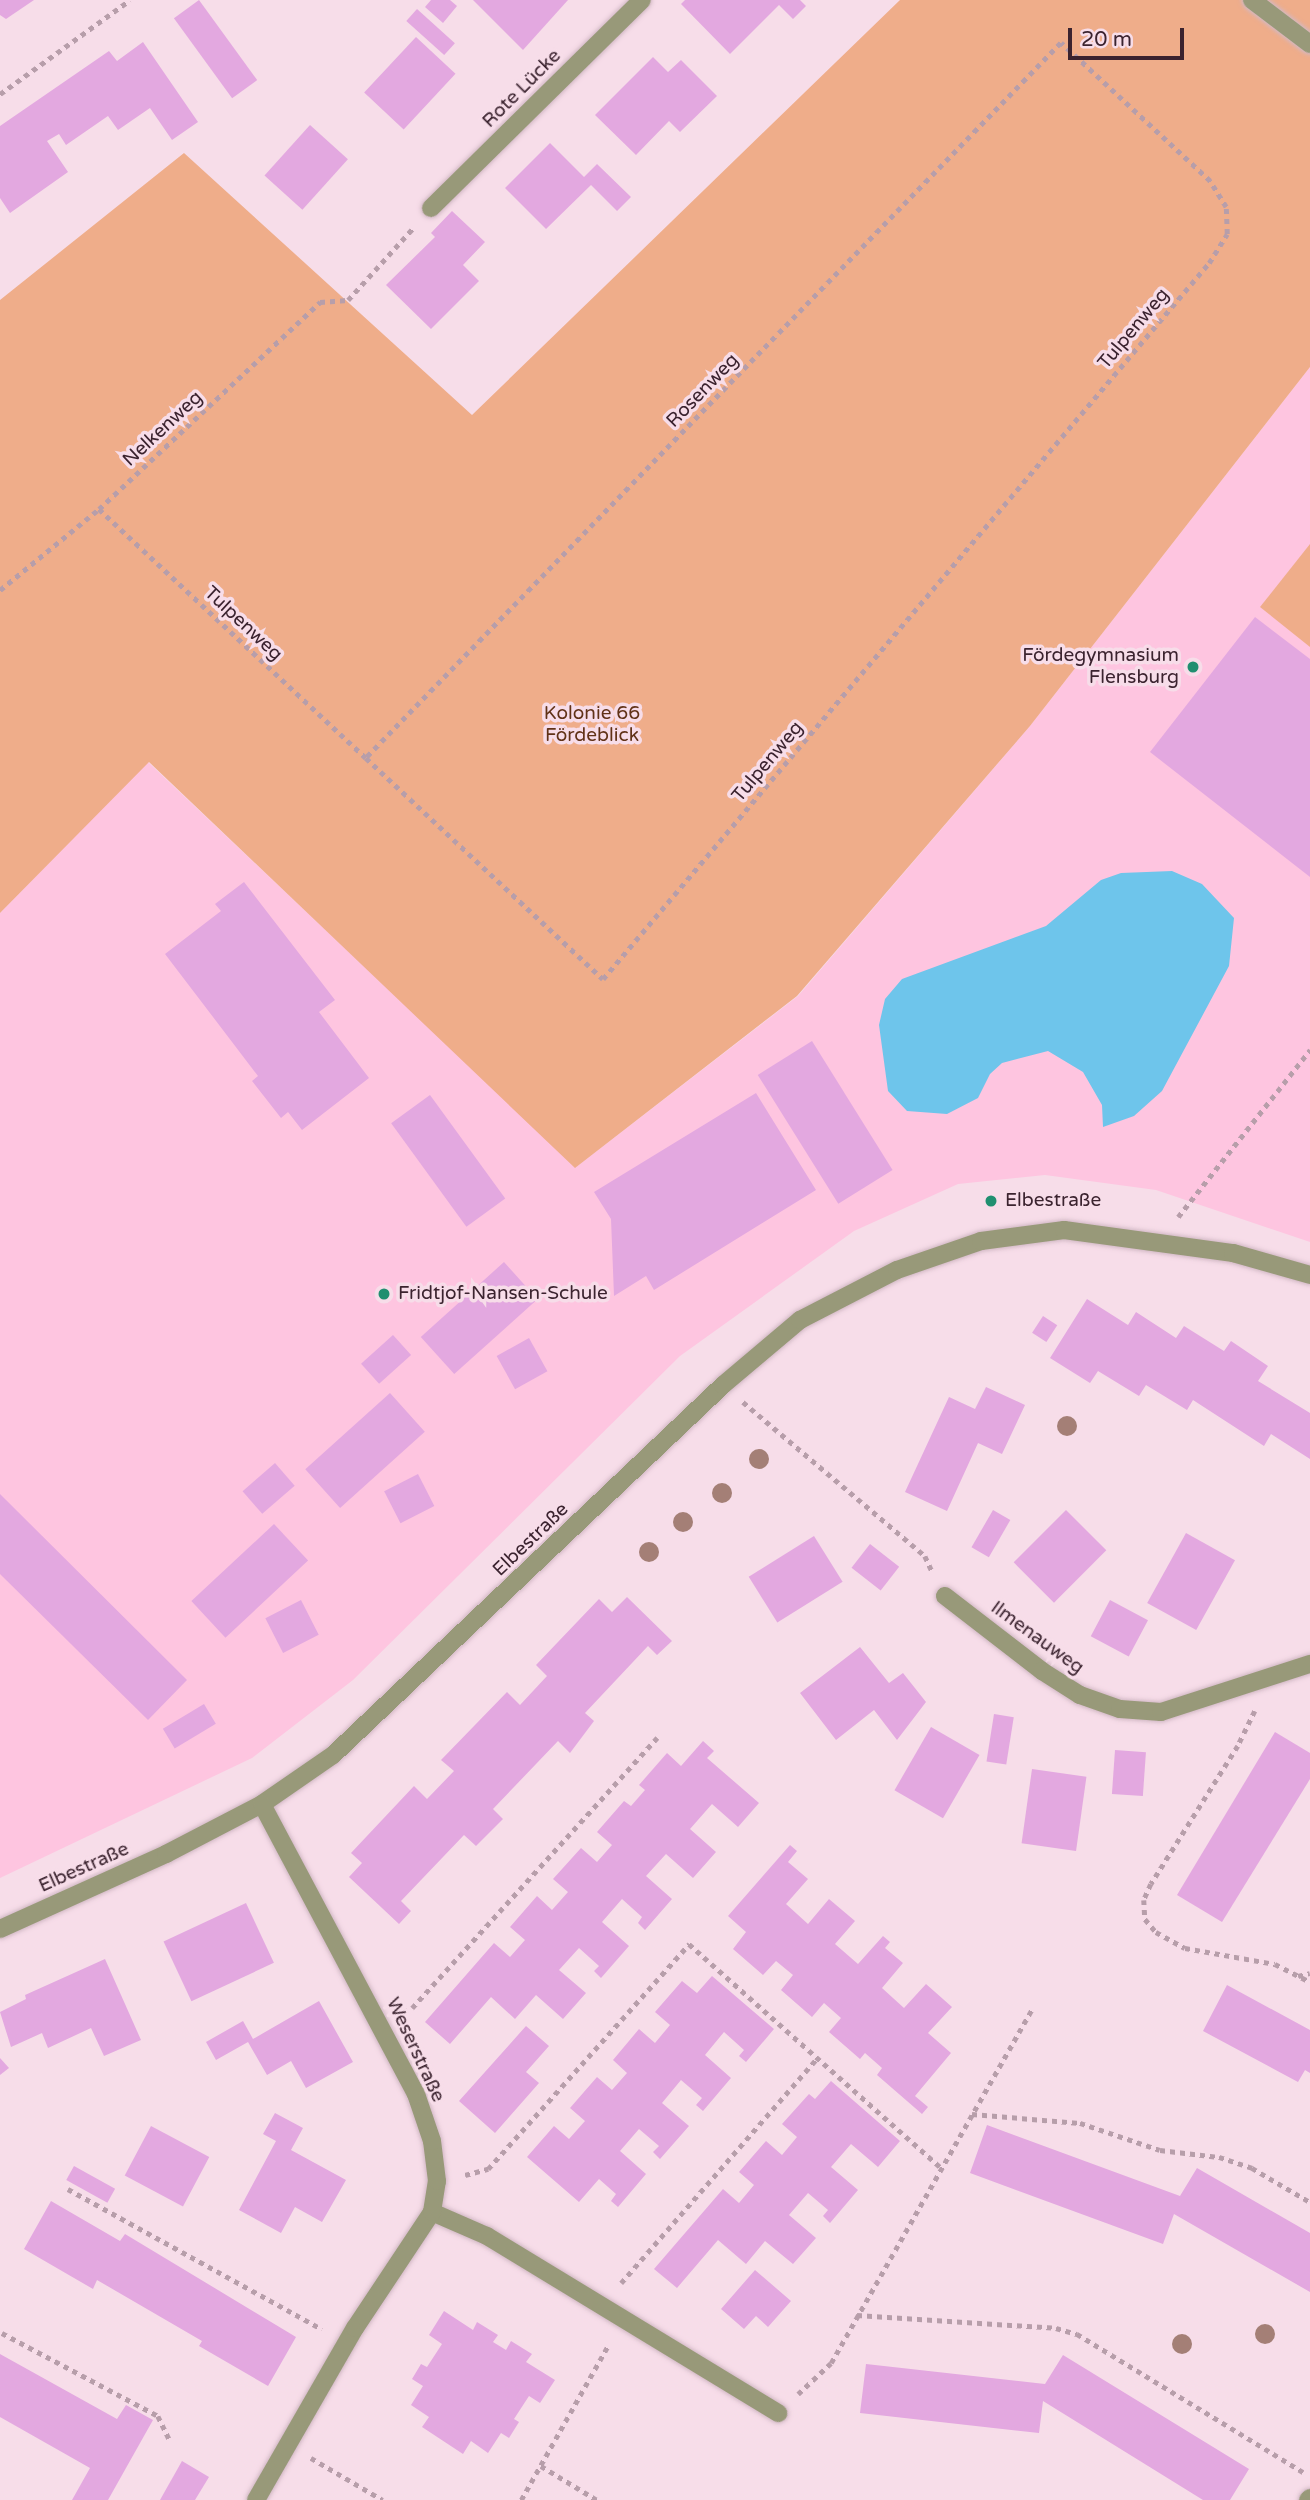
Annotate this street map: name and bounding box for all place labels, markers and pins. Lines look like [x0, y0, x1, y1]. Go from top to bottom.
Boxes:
place label: Fördegymnasium Flensburg [1022, 645, 1179, 689]
marker: Fördegymnasium Flensburg [1185, 659, 1201, 675]
place label: Elbestraße [1005, 1190, 1101, 1212]
marker: Elbestraße [983, 1193, 999, 1209]
place label: Fridtjof-Nansen-Schule [398, 1283, 608, 1305]
marker: Fridtjof-Nansen-Schule [376, 1286, 392, 1302]

